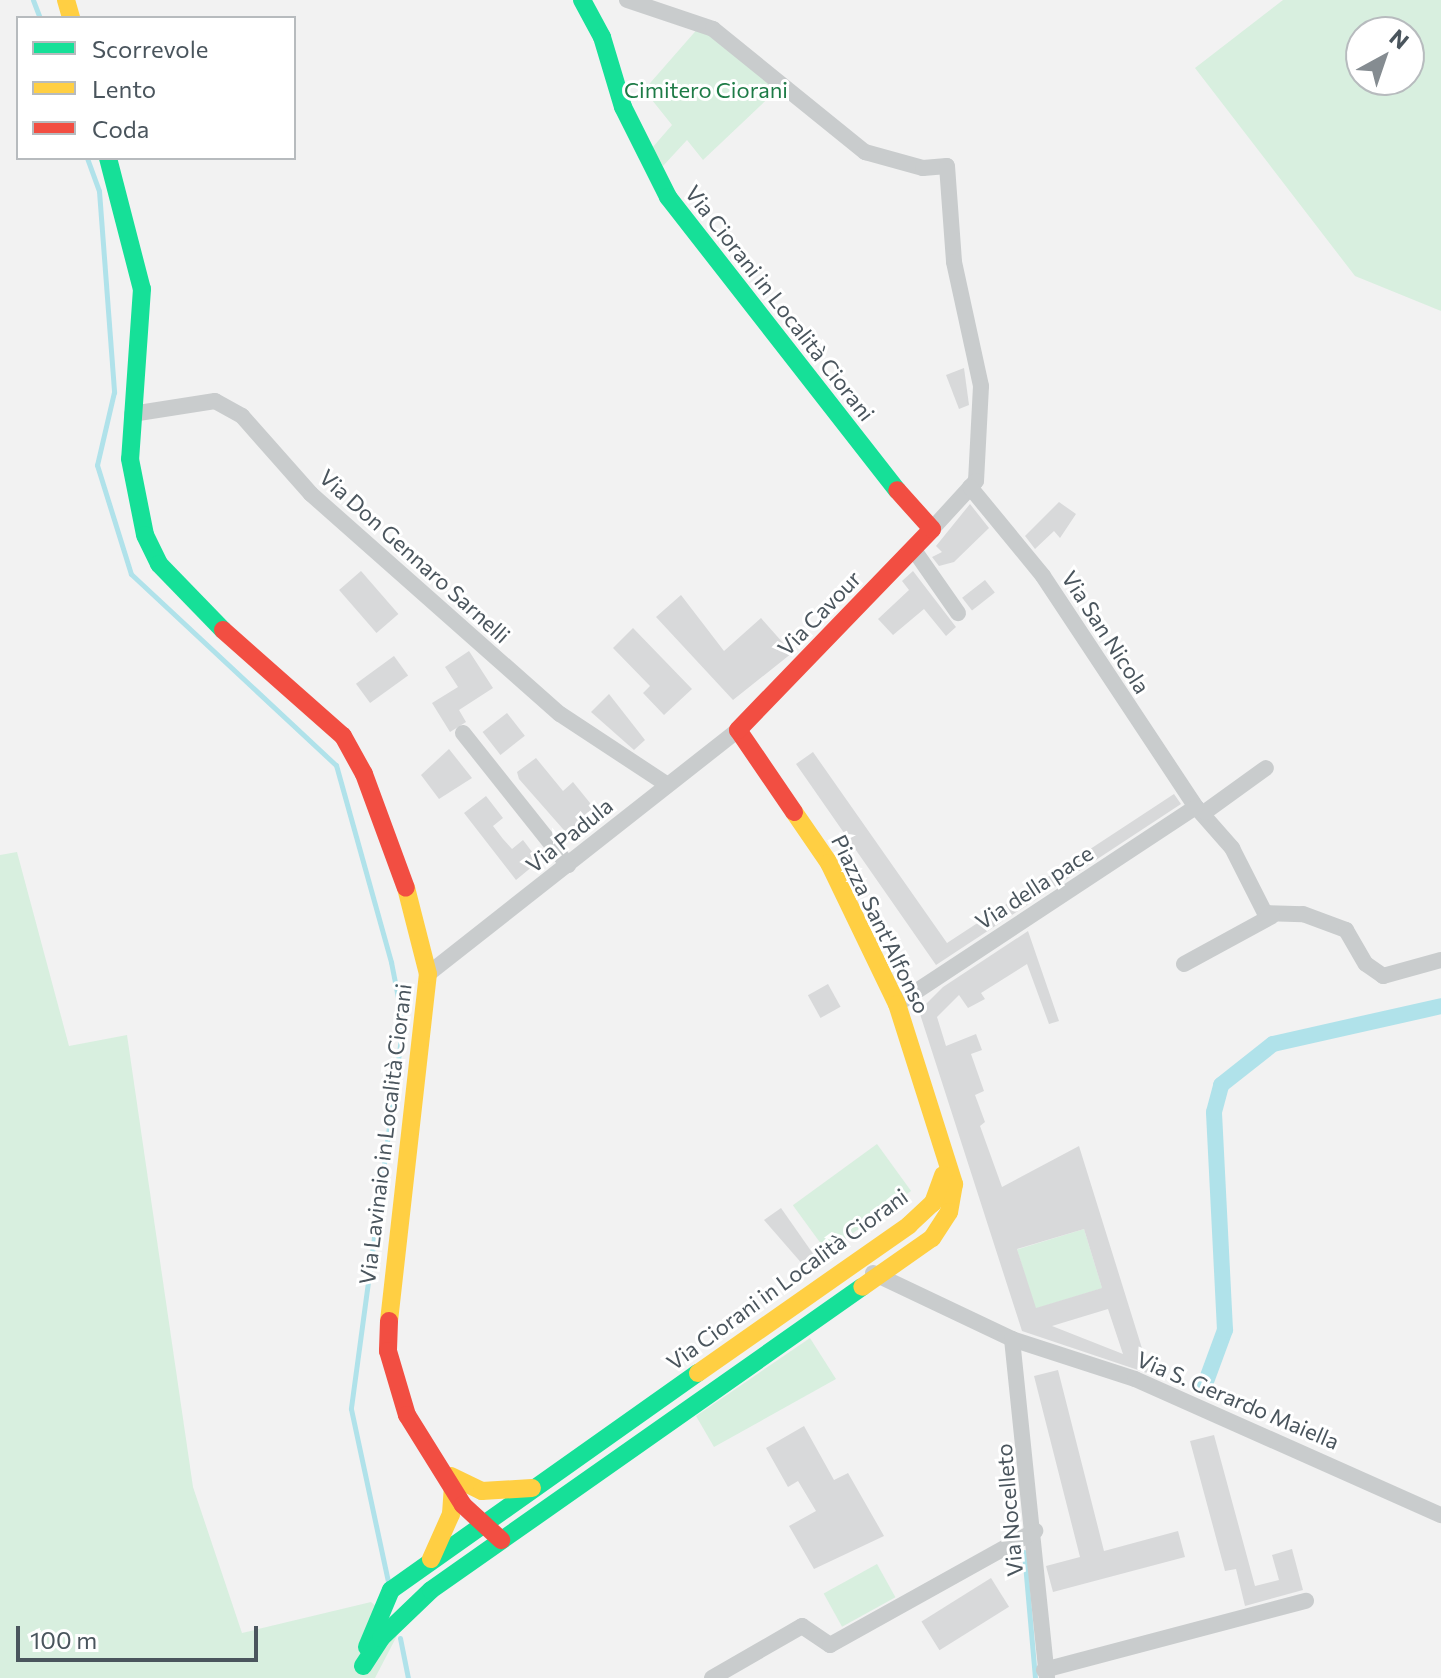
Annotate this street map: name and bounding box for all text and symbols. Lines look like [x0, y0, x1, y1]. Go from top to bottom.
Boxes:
legend [16, 16, 296, 160]
north arrow [1345, 16, 1425, 96]
text: N [1384, 23, 1414, 54]
text: Scorrevole [92, 34, 208, 63]
text: Lento [92, 74, 156, 103]
park label: Cimitero Ciorani [624, 77, 788, 103]
text: Coda [92, 114, 149, 143]
street label: Via Ciorani in Località Ciorani [680, 180, 880, 426]
street label: Via Don Gennaro Sarnelli [314, 464, 516, 648]
street label: Via Cavour [772, 565, 866, 661]
street label: Via San Nicola [1057, 566, 1155, 698]
street label: Via Padula [520, 792, 618, 878]
street label: Piazza Sant'Alfonso [826, 830, 936, 1018]
street label: Via della pace [970, 839, 1098, 935]
street label: Via Lavinaio in Località Ciorani [353, 982, 417, 1286]
street label: Via Ciorani in Località Ciorani [661, 1183, 913, 1375]
street label: Via S. Gerardo Maiella [1133, 1345, 1343, 1455]
street label: Via Nocelleto [990, 1442, 1028, 1578]
scale bar [20, 1610, 262, 1660]
text: 100 m [30, 1625, 97, 1654]

